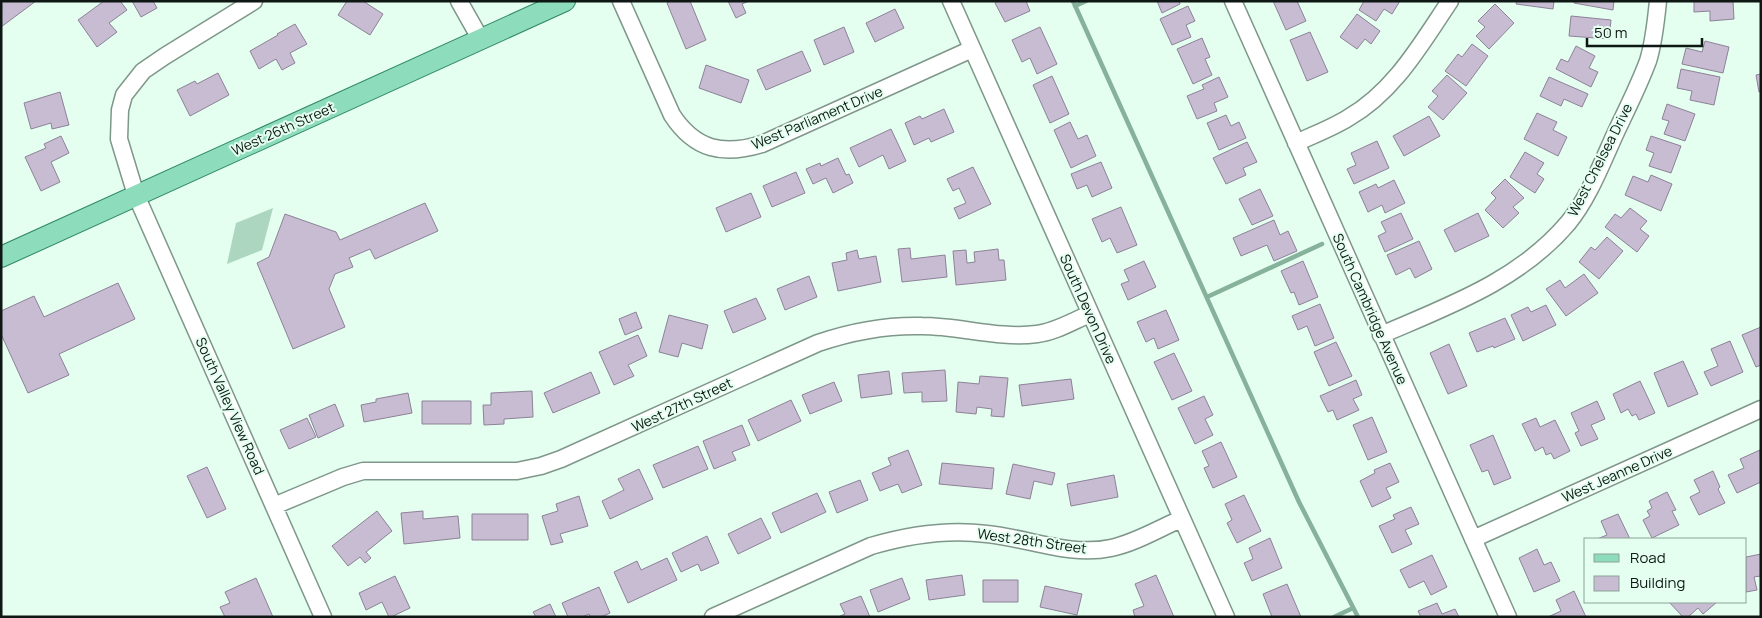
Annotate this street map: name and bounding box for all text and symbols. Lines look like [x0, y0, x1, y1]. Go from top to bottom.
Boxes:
scale bar [1587, 15, 1702, 47]
text: 50 m [1594, 22, 1628, 43]
street label: West Parliament Drive [748, 81, 885, 154]
street label: West 26th Street [228, 97, 338, 160]
street label: West Chelsea Drive [1563, 100, 1636, 220]
street label: South Cambridge Avenue [1328, 230, 1412, 387]
street label: South Devon Drive [1056, 251, 1121, 367]
street label: South Valley View Road [192, 334, 269, 477]
street label: West 27th Street [628, 373, 736, 436]
street label: West Jeanne Drive [1559, 441, 1675, 506]
street label: West 28th Street [976, 523, 1088, 558]
legend [1584, 538, 1747, 603]
text: Road [1630, 547, 1666, 568]
text: Building [1630, 572, 1685, 593]

